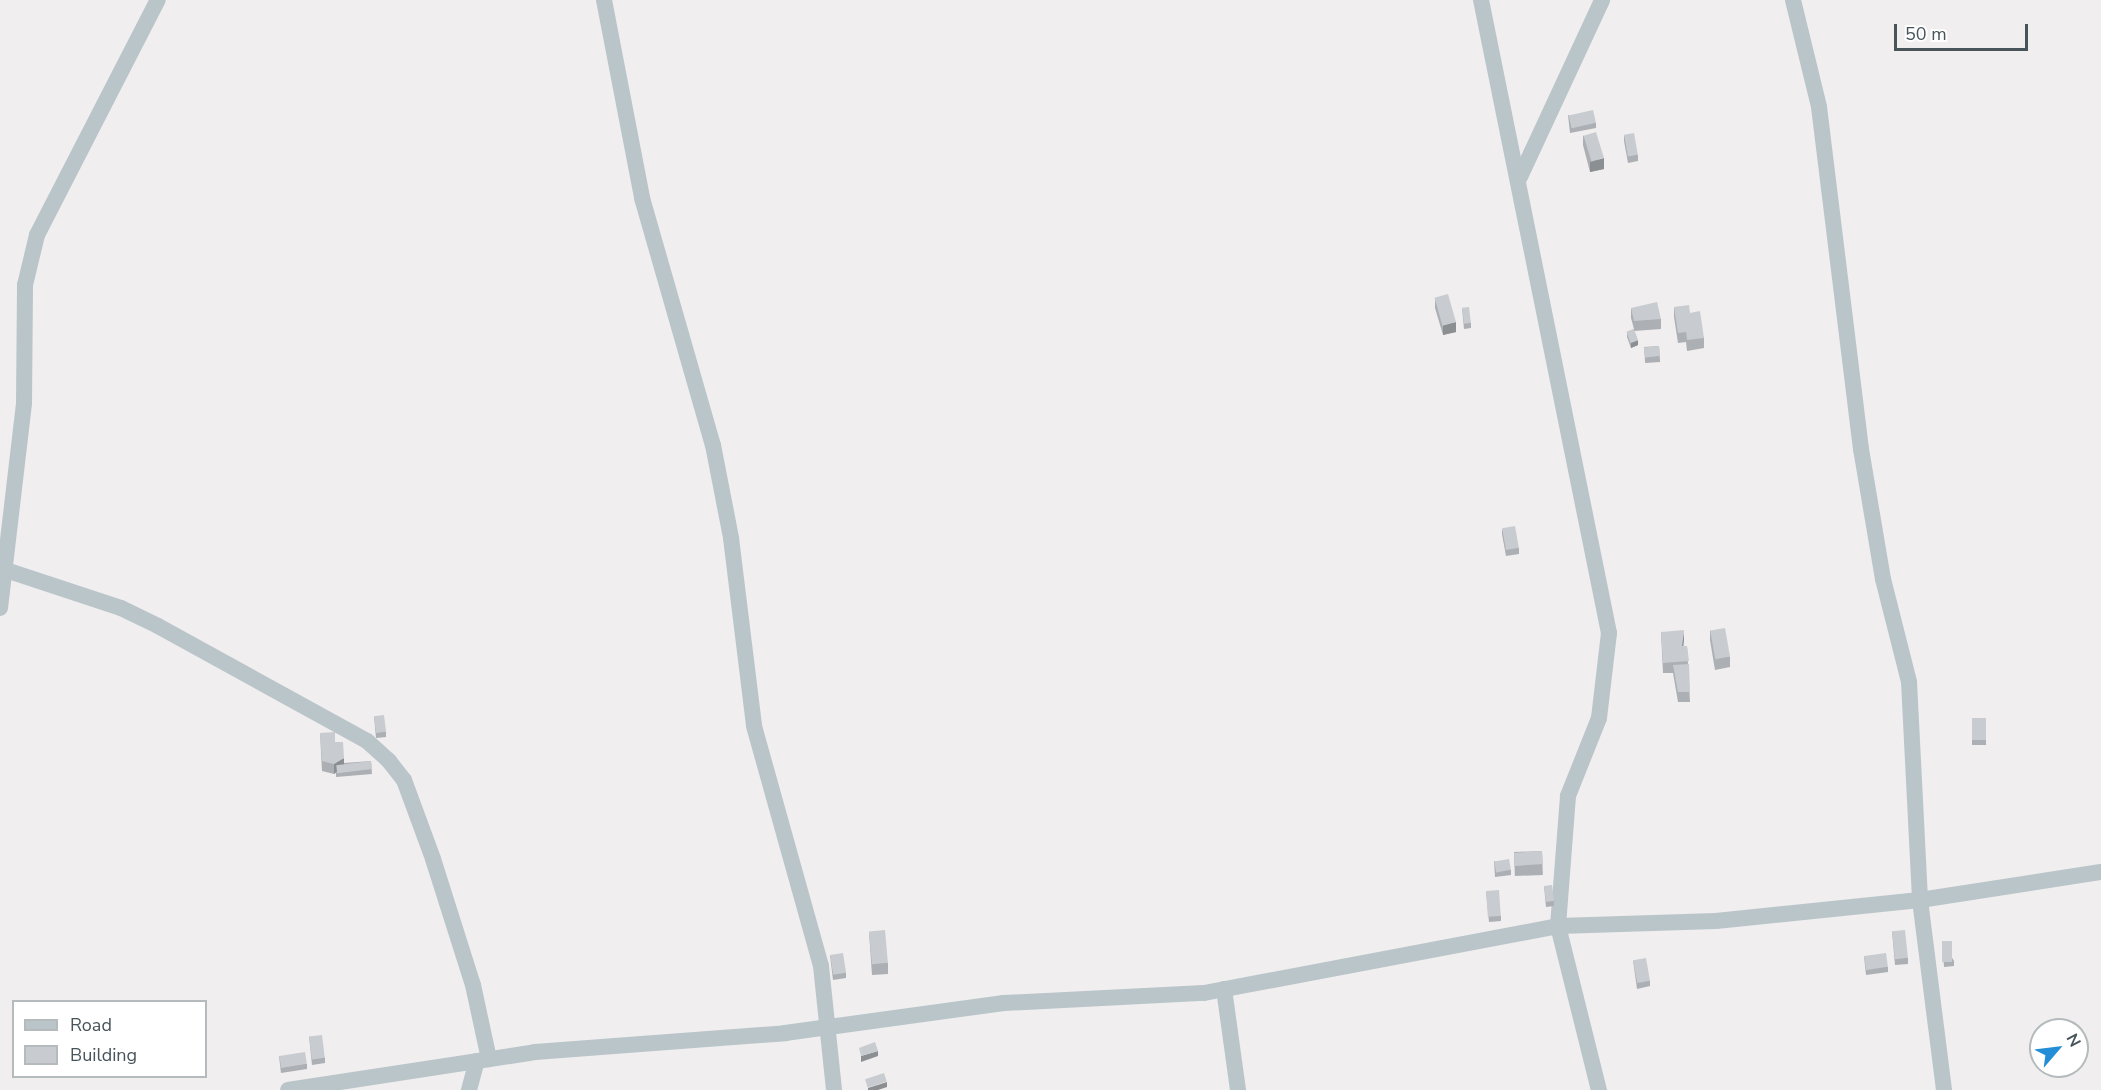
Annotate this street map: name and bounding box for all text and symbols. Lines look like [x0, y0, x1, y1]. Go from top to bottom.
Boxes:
scale bar [1897, 12, 2030, 50]
text: 50 m [1905, 22, 1947, 46]
legend [12, 1000, 207, 1078]
text: Road [70, 1013, 112, 1037]
north arrow [2029, 1018, 2089, 1078]
text: N [2061, 1030, 2086, 1051]
text: Building [70, 1043, 137, 1067]

